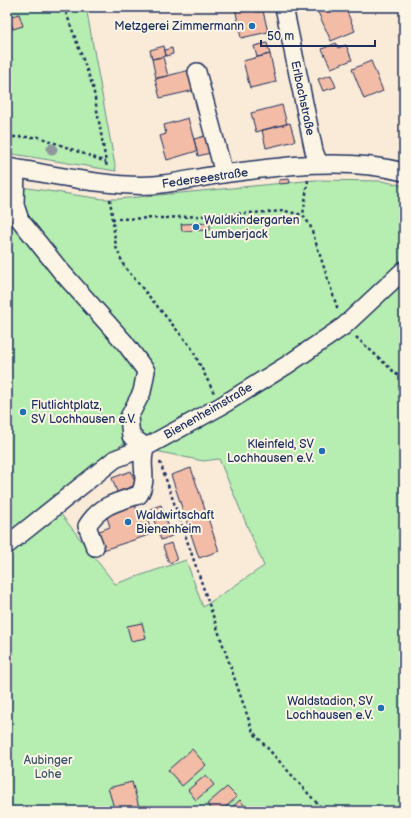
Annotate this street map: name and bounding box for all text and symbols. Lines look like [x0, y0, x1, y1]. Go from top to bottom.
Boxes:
place label: Metzgerei Zimmermann [114, 19, 244, 34]
marker: Metzgerei Zimmermann [247, 21, 257, 31]
scale bar [261, 22, 375, 48]
text: 50 m [267, 29, 294, 44]
street label: Erlbachstraße [287, 59, 318, 137]
street label: Federseestraße [161, 165, 249, 192]
place label: Waldkindergarten Lumberjack [204, 213, 300, 242]
marker: Waldkindergarten Lumberjack [191, 222, 201, 232]
street label: Bienenheimstraße [161, 380, 255, 443]
place label: Flutlichtplatz, SV Lochhausen e.V. [31, 398, 136, 427]
marker: Flutlichtplatz, SV Lochhausen e.V. [18, 407, 28, 417]
place label: Kleinfeld, SV Lochhausen e.V. [227, 437, 315, 466]
marker: Kleinfeld, SV Lochhausen e.V. [317, 446, 327, 456]
place label: Waldwirtschaft Bienenheim [136, 508, 214, 537]
marker: Waldwirtschaft Bienenheim [123, 517, 133, 527]
place label: Waldstadion, SV Lochhausen e.V. [286, 694, 374, 723]
marker: Waldstadion, SV Lochhausen e.V. [376, 703, 386, 713]
park label: Aubinger Lohe [24, 753, 73, 782]

